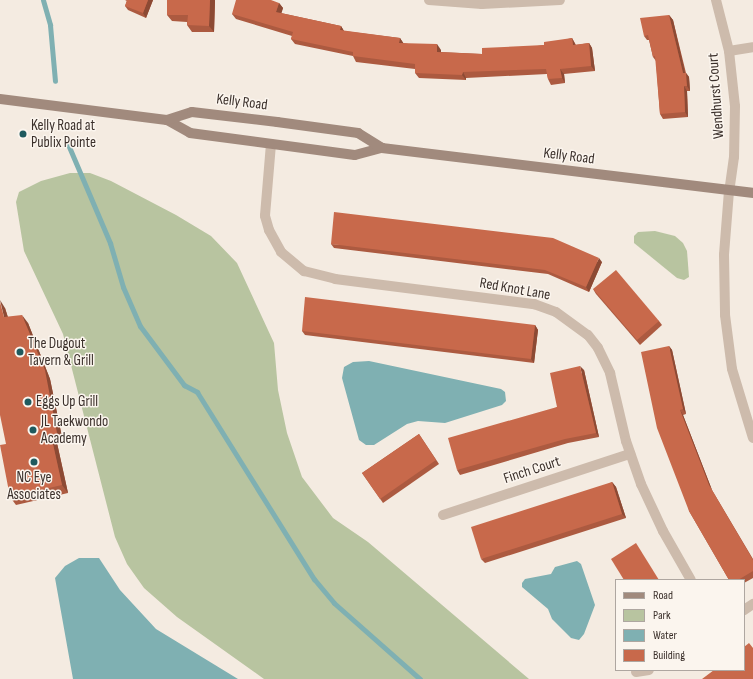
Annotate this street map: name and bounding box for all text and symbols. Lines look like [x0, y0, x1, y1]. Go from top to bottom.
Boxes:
street label: Wendhurst Court [704, 52, 728, 140]
street label: Kelly Road [215, 90, 269, 114]
place label: Kelly Road at Publix Pointe [31, 116, 96, 151]
marker: Kelly Road at Publix Pointe [18, 129, 28, 139]
street label: Kelly Road [542, 144, 596, 168]
street label: Red Knot Lane [478, 274, 552, 304]
place label: The Dugout Tavern & Grill [28, 334, 94, 369]
marker: The Dugout Tavern & Grill [15, 347, 25, 357]
place label: Eggs Up Grill [36, 393, 98, 411]
marker: Eggs Up Grill [23, 397, 33, 407]
place label: JL Taekwondo Academy [41, 412, 108, 447]
marker: JL Taekwondo Academy [28, 425, 38, 435]
street label: Finch Court [501, 452, 563, 488]
marker: NC Eye Associates [29, 457, 39, 467]
place label: NC Eye Associates [7, 468, 61, 503]
legend [615, 579, 745, 671]
text: Road [653, 588, 673, 603]
text: Park [653, 608, 671, 623]
text: Water [653, 628, 677, 643]
text: Building [653, 648, 685, 663]

